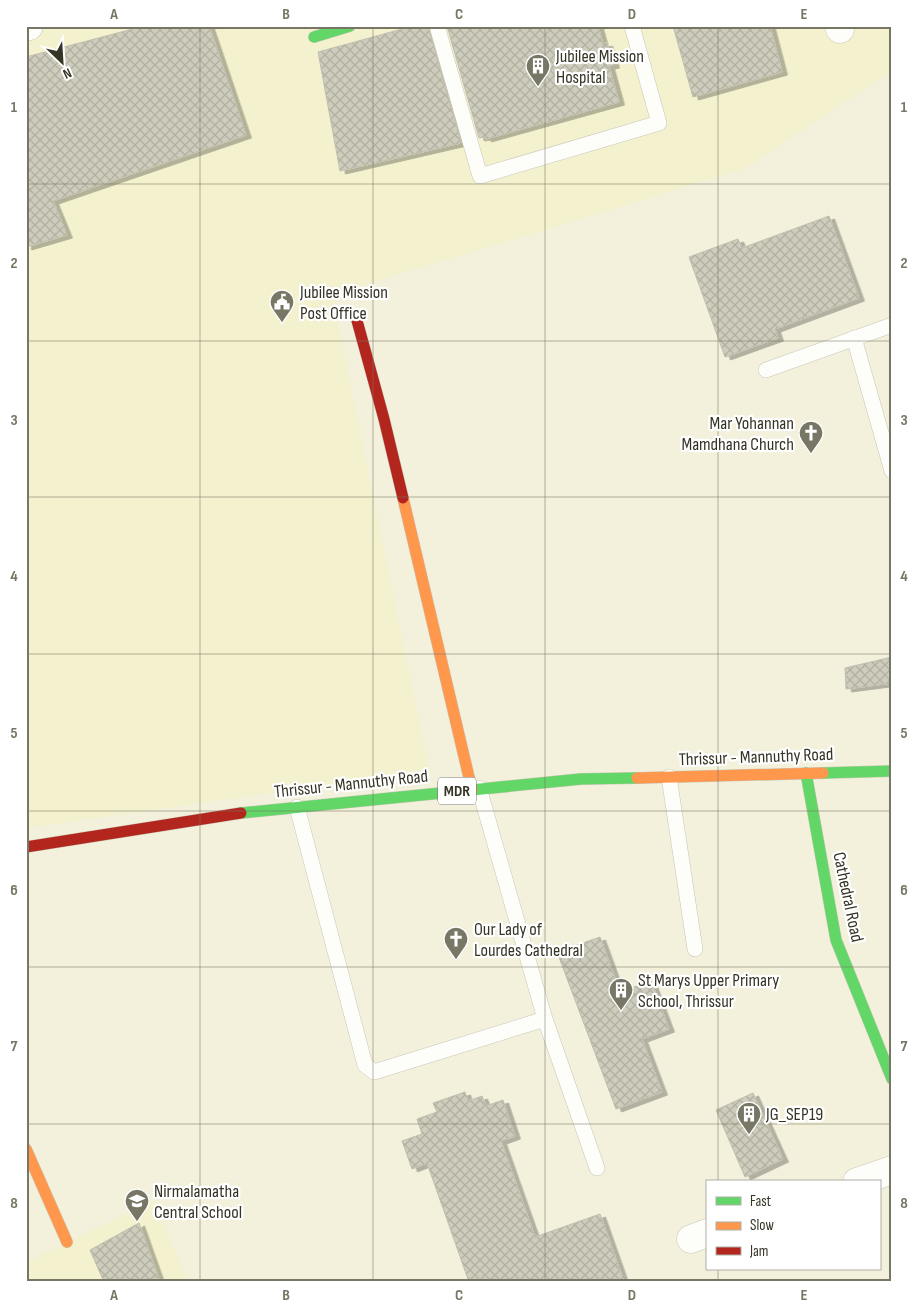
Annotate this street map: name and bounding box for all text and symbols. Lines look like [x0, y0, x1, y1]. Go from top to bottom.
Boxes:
text: A [109, 5, 118, 24]
text: B [282, 5, 290, 24]
text: C [455, 5, 463, 24]
text: D [628, 5, 636, 24]
text: E [801, 5, 808, 24]
north arrow [38, 38, 88, 88]
place label: Jubilee Mission Hospital [555, 46, 644, 88]
building icon: Jubilee Mission Hospital [525, 53, 551, 87]
text: N [60, 64, 74, 83]
text: 1 [11, 98, 18, 117]
text: 1 [901, 98, 908, 117]
text: 2 [10, 254, 18, 273]
text: 2 [900, 254, 908, 273]
place label: Jubilee Mission Post Office [299, 282, 388, 324]
public building icon: Jubilee Mission Post Office [269, 289, 295, 323]
text: 3 [10, 411, 18, 430]
text: 3 [900, 411, 908, 430]
place label: Mar Yohannan Mamdhana Church [681, 413, 794, 455]
church icon: Mar Yohannan Mamdhana Church [798, 420, 824, 454]
text: 4 [10, 567, 18, 586]
text: 4 [900, 567, 908, 586]
text: 5 [10, 724, 18, 743]
text: 5 [900, 724, 908, 743]
street label: Thrissur - Mannuthy Road [678, 744, 834, 770]
street label: Thrissur - Mannuthy Road [273, 765, 429, 803]
road number: MDR [438, 778, 476, 804]
street label: Cathedral Road [828, 850, 868, 944]
text: 6 [10, 881, 18, 900]
text: 6 [900, 881, 908, 900]
place label: Our Lady of Lourdes Cathedral [474, 919, 583, 961]
church icon: Our Lady of Lourdes Cathedral [443, 926, 469, 960]
place label: St Marys Upper Primary School, Thrissur [638, 970, 779, 1012]
building icon: St Marys Upper Primary School, Thrissur [608, 977, 634, 1011]
text: 7 [11, 1037, 18, 1056]
text: 7 [901, 1037, 908, 1056]
building icon: JG_SEP19 [736, 1101, 762, 1135]
place label: JG_SEP19 [765, 1104, 823, 1125]
legend [706, 1180, 880, 1270]
place label: Nirmalamatha Central School [154, 1181, 242, 1223]
school or university icon: Nirmalamatha Central School [124, 1188, 150, 1222]
text: Fast [750, 1192, 772, 1211]
text: 8 [10, 1194, 18, 1213]
text: 8 [900, 1194, 908, 1213]
text: Slow [750, 1216, 774, 1235]
text: Jam [749, 1242, 768, 1261]
text: A [109, 1286, 118, 1305]
text: B [282, 1286, 290, 1305]
text: C [455, 1286, 463, 1305]
text: D [628, 1286, 636, 1305]
text: E [801, 1286, 808, 1305]

